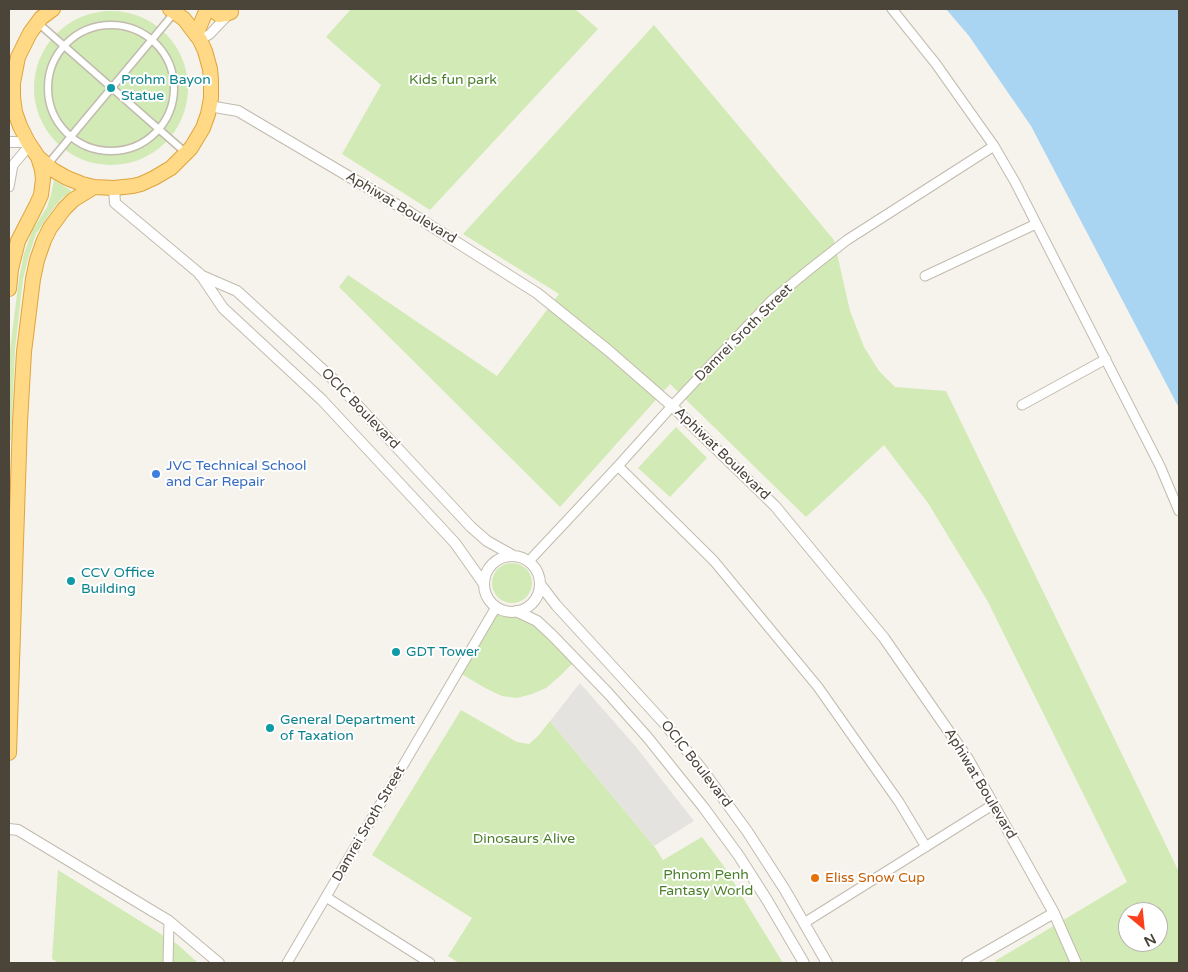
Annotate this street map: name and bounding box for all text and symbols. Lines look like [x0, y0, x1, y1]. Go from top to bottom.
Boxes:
place label: Prohm Bayon Statue [121, 72, 211, 104]
park label: Kids fun park [409, 72, 497, 88]
marker: Prohm Bayon Statue [105, 82, 117, 94]
street label: Aphiwat Boulevard [343, 168, 459, 248]
street label: Damrei Sroth Street [692, 281, 796, 385]
street label: OCIC Boulevard [317, 365, 403, 453]
street label: Aphiwat Boulevard [671, 404, 773, 504]
place label: JVC Technical School and Car Repair [166, 458, 307, 491]
marker: JVC Technical School and Car Repair [150, 468, 162, 480]
place label: CCV Office Building [81, 565, 155, 598]
marker: CCV Office Building [65, 575, 77, 587]
place label: GDT Tower [406, 644, 479, 660]
marker: GDT Tower [390, 646, 402, 658]
place label: General Department of Taxation [280, 712, 415, 744]
street label: OCIC Boulevard [657, 717, 735, 811]
marker: General Department of Taxation [264, 722, 276, 734]
street label: Aphiwat Boulevard [940, 726, 1020, 842]
street label: Damrei Sroth Street [329, 763, 409, 885]
park label: Dinosaurs Alive [473, 831, 575, 847]
park label: Phnom Penh Fantasy World [659, 867, 753, 900]
place label: Eliss Snow Cup [825, 870, 925, 886]
marker: Eliss Snow Cup [809, 872, 821, 884]
north arrow [1118, 902, 1168, 952]
text: N [1141, 930, 1159, 950]

